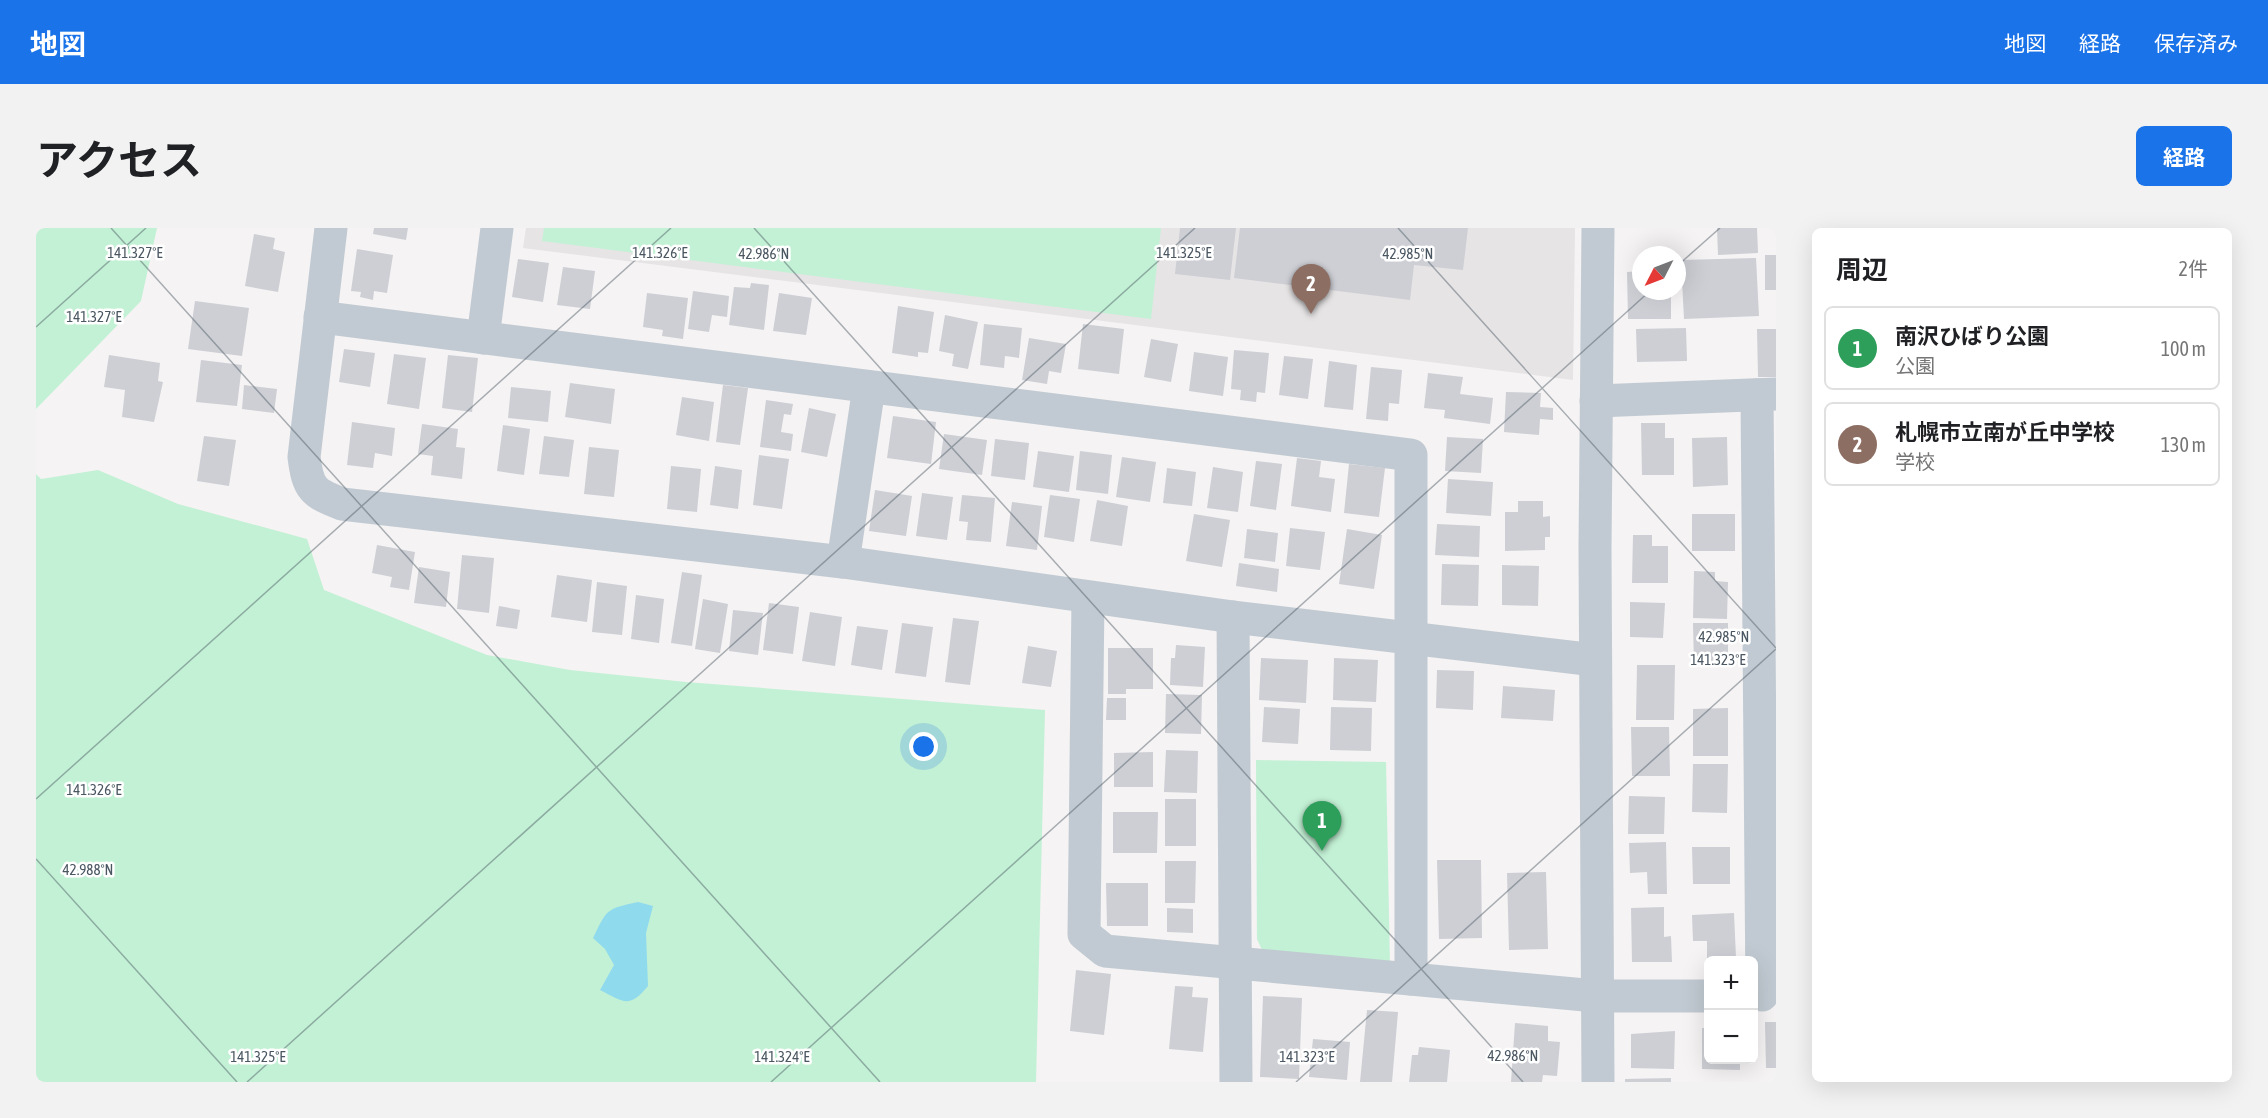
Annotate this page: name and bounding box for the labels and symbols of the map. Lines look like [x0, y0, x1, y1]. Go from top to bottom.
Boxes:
text: 141.327°E [107, 244, 163, 261]
text: 141.326°E [632, 244, 688, 261]
text: 141.325°E [1156, 244, 1212, 261]
text: 42.986°N [739, 245, 789, 262]
text: 42.985°N [1383, 245, 1433, 262]
north arrow [1632, 246, 1686, 300]
pin: 2 [1292, 264, 1330, 314]
text: 141.327°E [66, 308, 122, 325]
text: 42.985°N [1699, 628, 1749, 645]
text: 141.323°E [1690, 651, 1746, 668]
your location [909, 732, 938, 761]
text: 141.326°E [66, 781, 122, 798]
pin: 1 [1302, 802, 1342, 851]
text: 42.988°N [63, 861, 113, 878]
text: 42.986°N [1488, 1047, 1538, 1064]
text: 141.325°E [230, 1048, 286, 1065]
text: 141.324°E [754, 1048, 810, 1065]
text: 141.323°E [1279, 1048, 1335, 1065]

